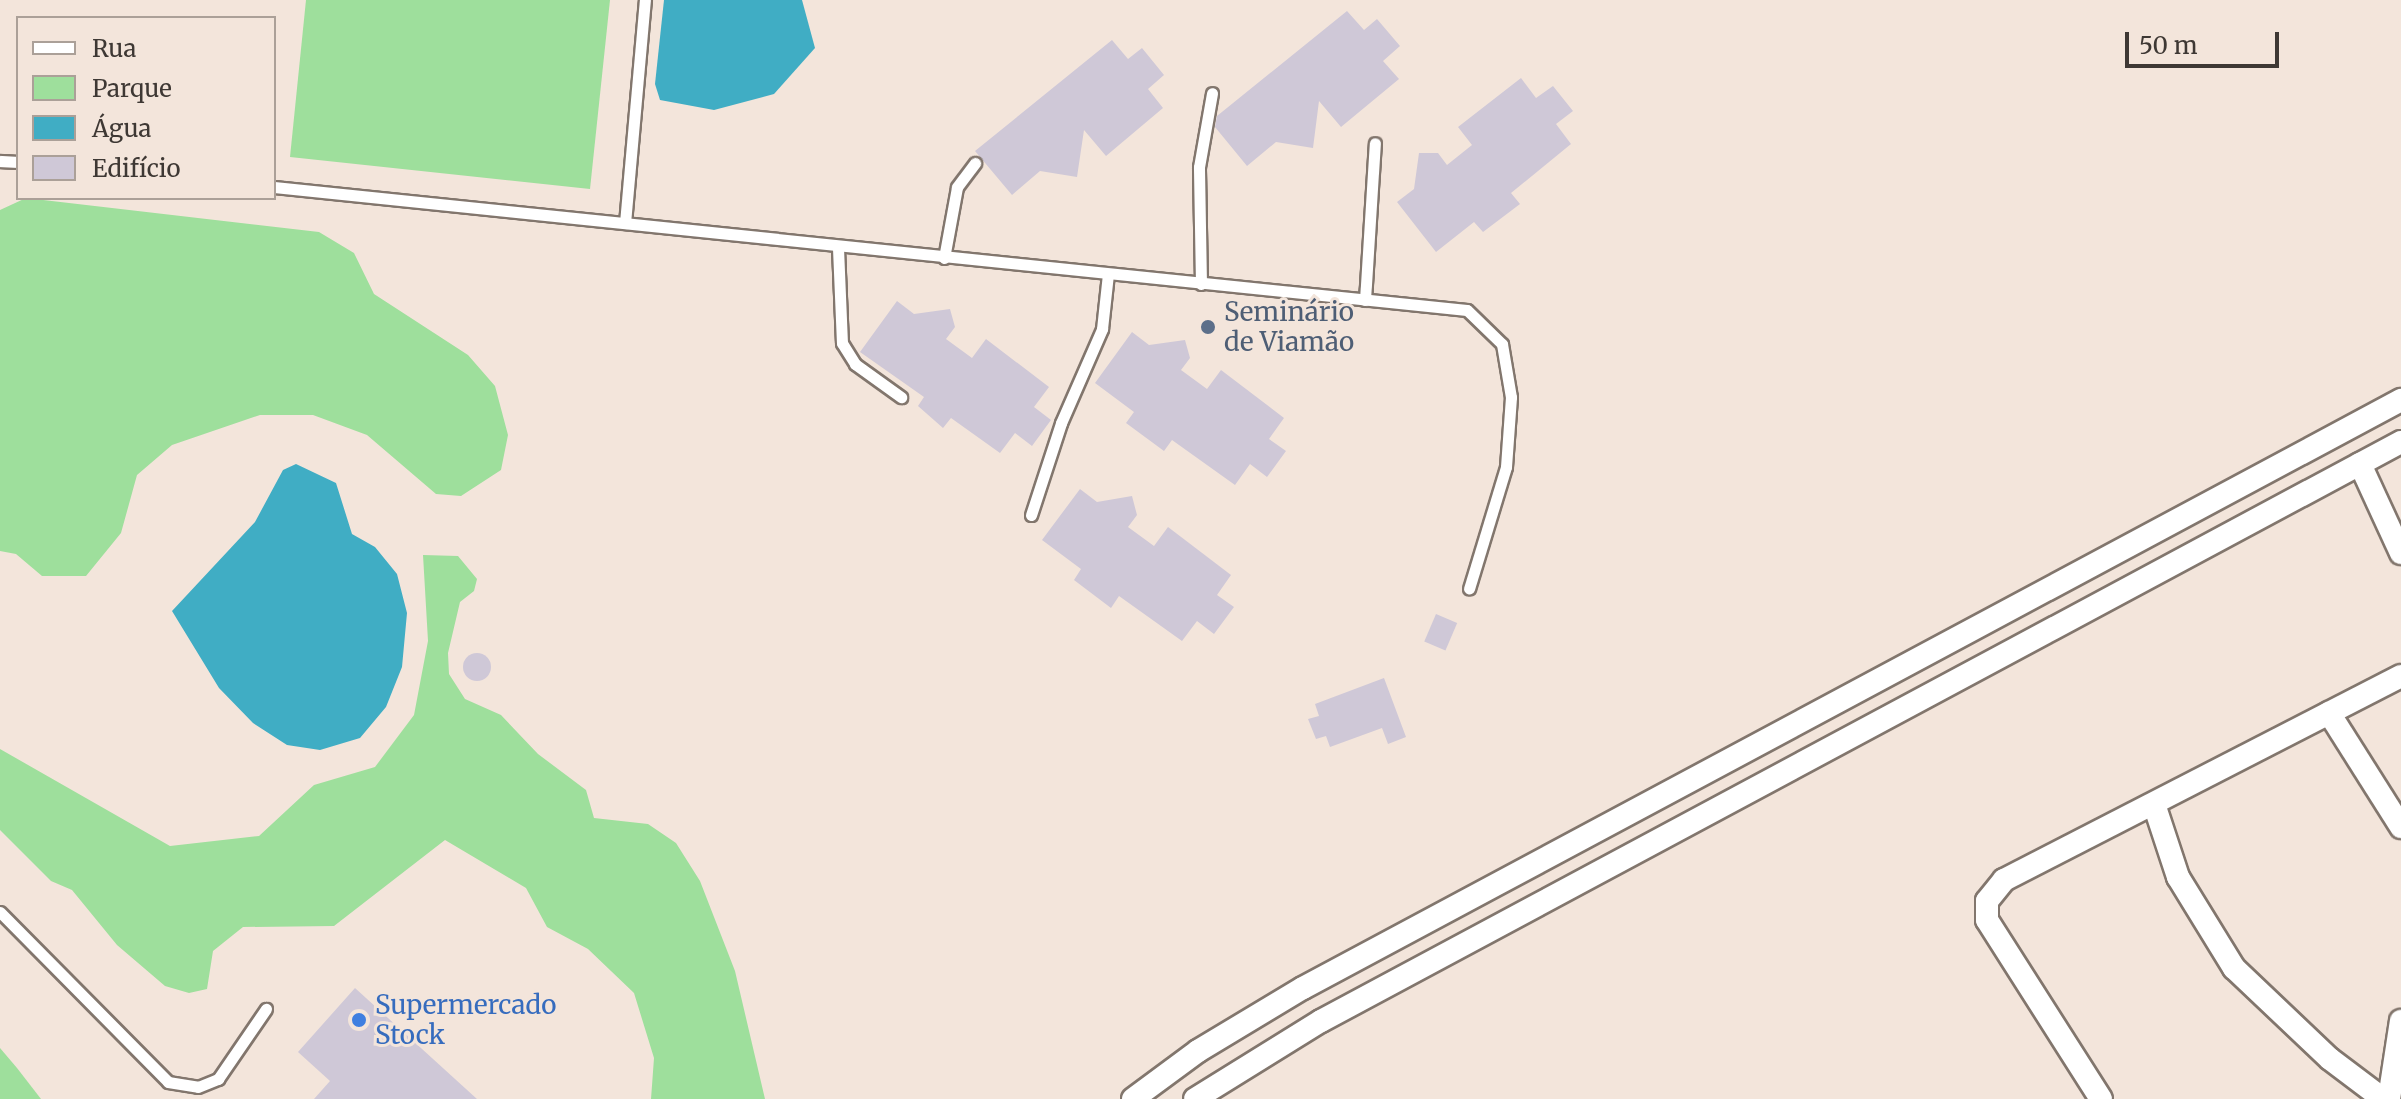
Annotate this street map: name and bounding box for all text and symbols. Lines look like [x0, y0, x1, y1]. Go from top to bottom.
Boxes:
legend [16, 16, 276, 200]
scale bar [2129, 16, 2283, 66]
text: 50 m [2139, 30, 2198, 61]
text: Rua [92, 33, 136, 64]
text: Parque [92, 73, 172, 104]
text: Água [92, 113, 151, 144]
text: Edifício [92, 153, 180, 184]
place label: Seminário de Viamão [1224, 296, 1354, 358]
marker: Seminário de Viamão [1199, 318, 1217, 336]
place label: Supermercado Stock [375, 989, 557, 1050]
marker: Supermercado Stock [350, 1011, 368, 1029]

